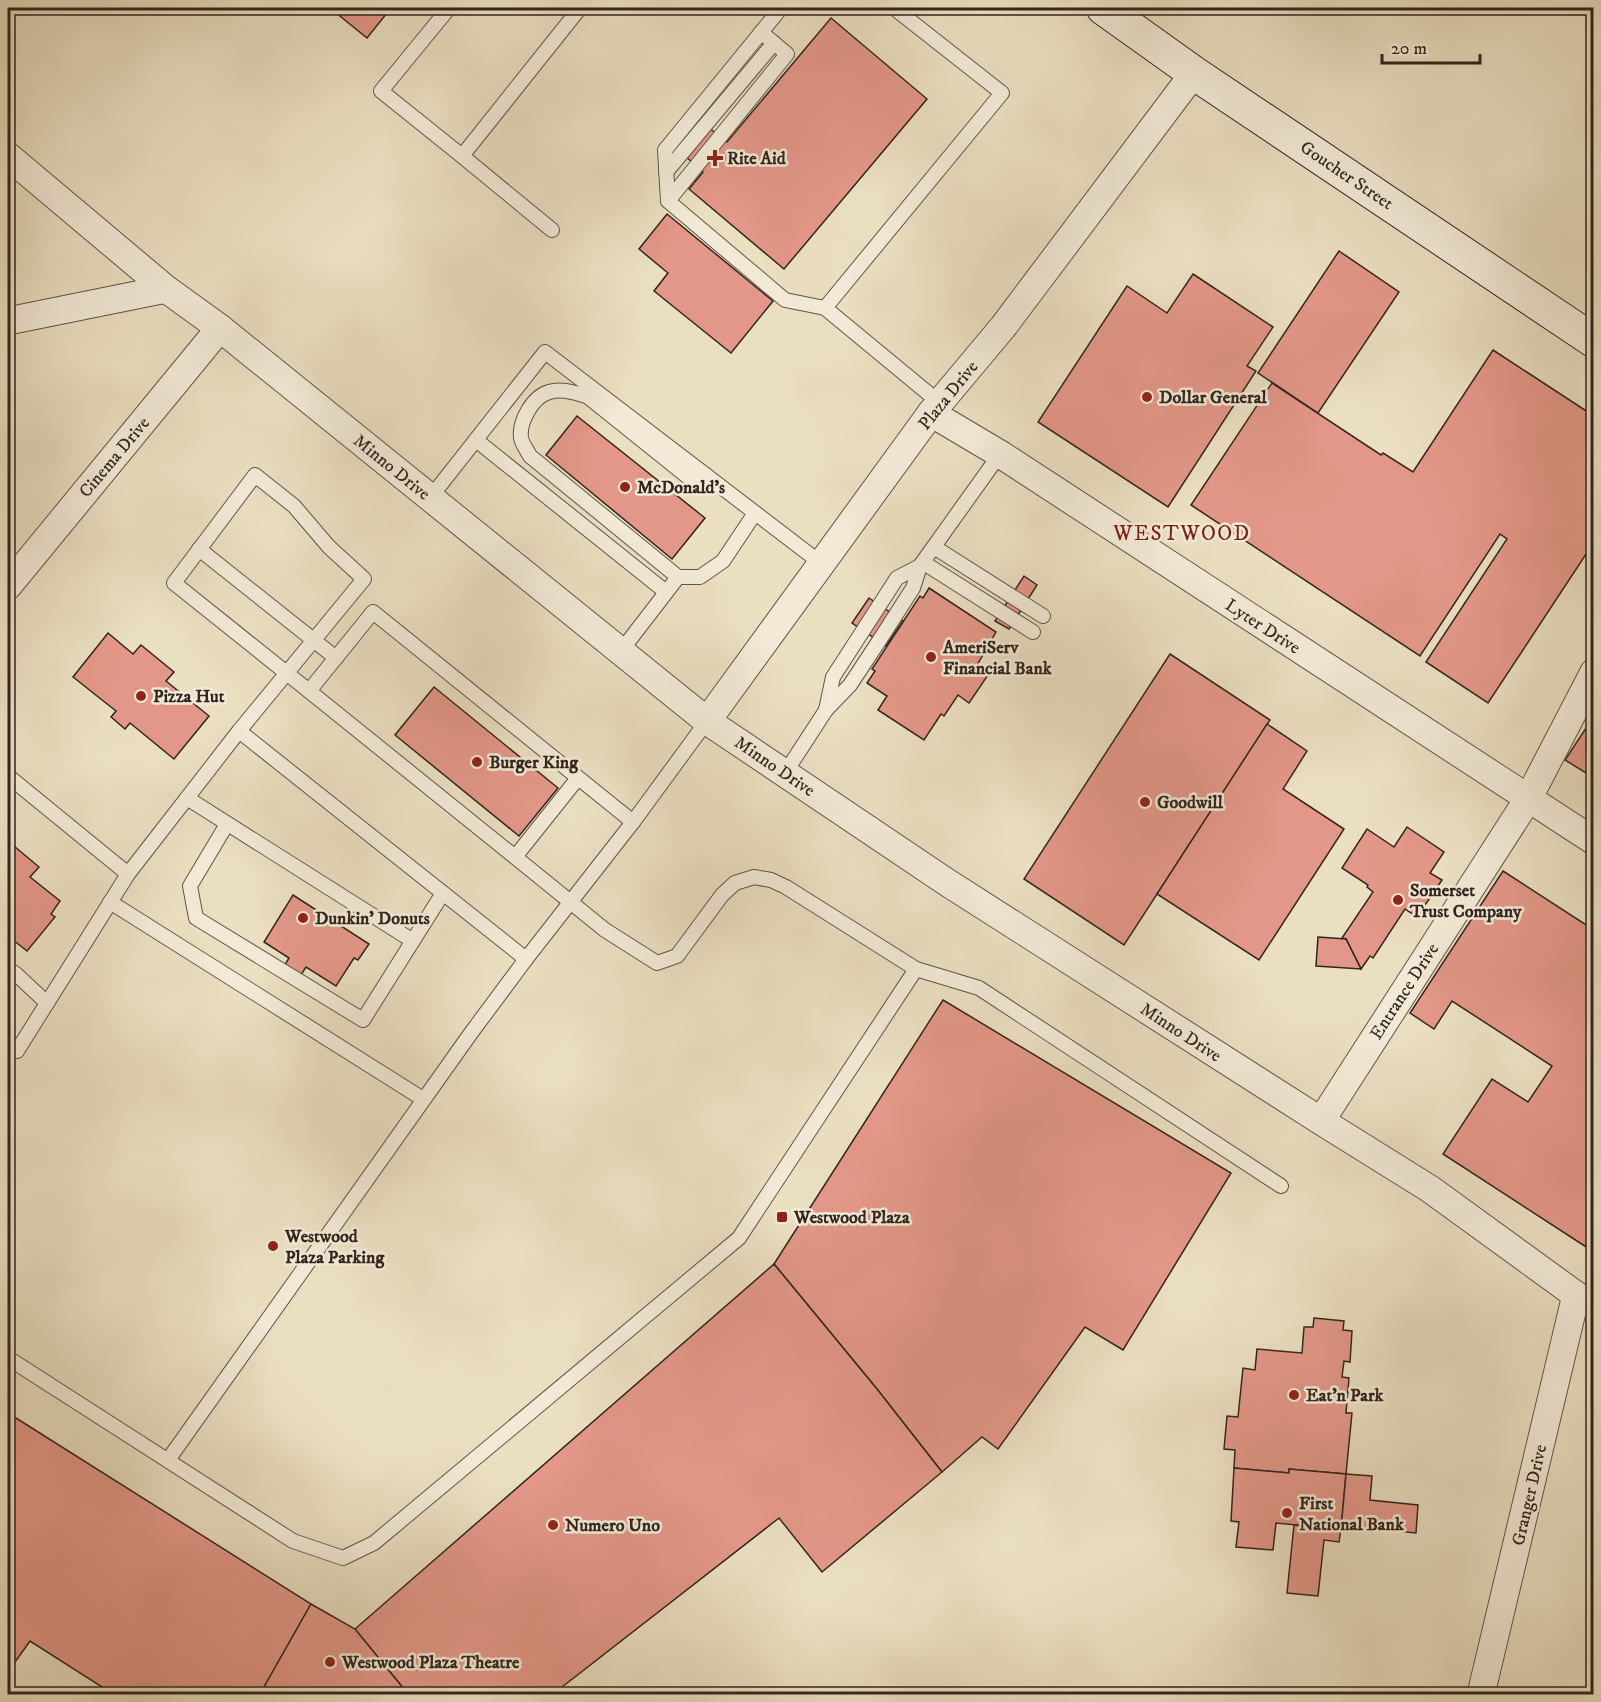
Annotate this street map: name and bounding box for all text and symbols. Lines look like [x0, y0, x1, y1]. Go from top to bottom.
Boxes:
scale bar [1382, 27, 1480, 65]
text: 20 m [1391, 38, 1427, 60]
street label: Goucher Street [1296, 137, 1397, 215]
place label: Rite Aid [727, 148, 787, 170]
marker: Rite Aid [708, 151, 722, 165]
street label: Plaza Drive [914, 357, 983, 435]
place label: Dollar General [1159, 387, 1267, 409]
marker: Dollar General [1140, 390, 1154, 404]
street label: Cinema Drive [75, 413, 155, 502]
street label: Minno Drive [348, 430, 434, 505]
place label: McDonald's [637, 477, 725, 499]
marker: McDonald's [618, 480, 632, 494]
district label: WESTWOOD [1112, 521, 1251, 547]
street label: Lyter Drive [1221, 594, 1304, 659]
place label: AmeriServ Financial Bank [942, 637, 1053, 680]
marker: AmeriServ Financial Bank [924, 650, 938, 664]
place label: Pizza Hut [153, 686, 225, 708]
marker: Pizza Hut [134, 689, 148, 703]
street label: Minno Drive [730, 732, 819, 802]
place label: Burger King [489, 752, 579, 774]
marker: Burger King [470, 755, 484, 769]
place label: Goodwill [1157, 792, 1224, 814]
marker: Goodwill [1138, 795, 1152, 809]
place label: Somerset Trust Company [1409, 880, 1522, 923]
marker: Somerset Trust Company [1391, 893, 1405, 907]
place label: Dunkin' Donuts [315, 908, 430, 930]
marker: Dunkin' Donuts [296, 911, 310, 925]
street label: Entrance Drive [1365, 939, 1444, 1044]
street label: Minno Drive [1136, 998, 1225, 1067]
place label: Westwood Plaza [793, 1207, 910, 1229]
marker: Westwood Plaza [775, 1210, 789, 1224]
place label: Westwood Plaza Parking [284, 1226, 385, 1269]
marker: Westwood Plaza Parking [266, 1239, 280, 1253]
place label: Eat'n Park [1306, 1385, 1385, 1407]
marker: Eat'n Park [1287, 1388, 1301, 1402]
street label: Granger Drive [1508, 1442, 1552, 1548]
place label: First National Bank [1299, 1493, 1405, 1536]
marker: First National Bank [1280, 1506, 1294, 1520]
place label: Numero Uno [565, 1515, 660, 1537]
marker: Numero Uno [546, 1518, 560, 1532]
place label: Westwood Plaza Theatre [341, 1652, 520, 1674]
marker: Westwood Plaza Theatre [323, 1655, 337, 1669]

